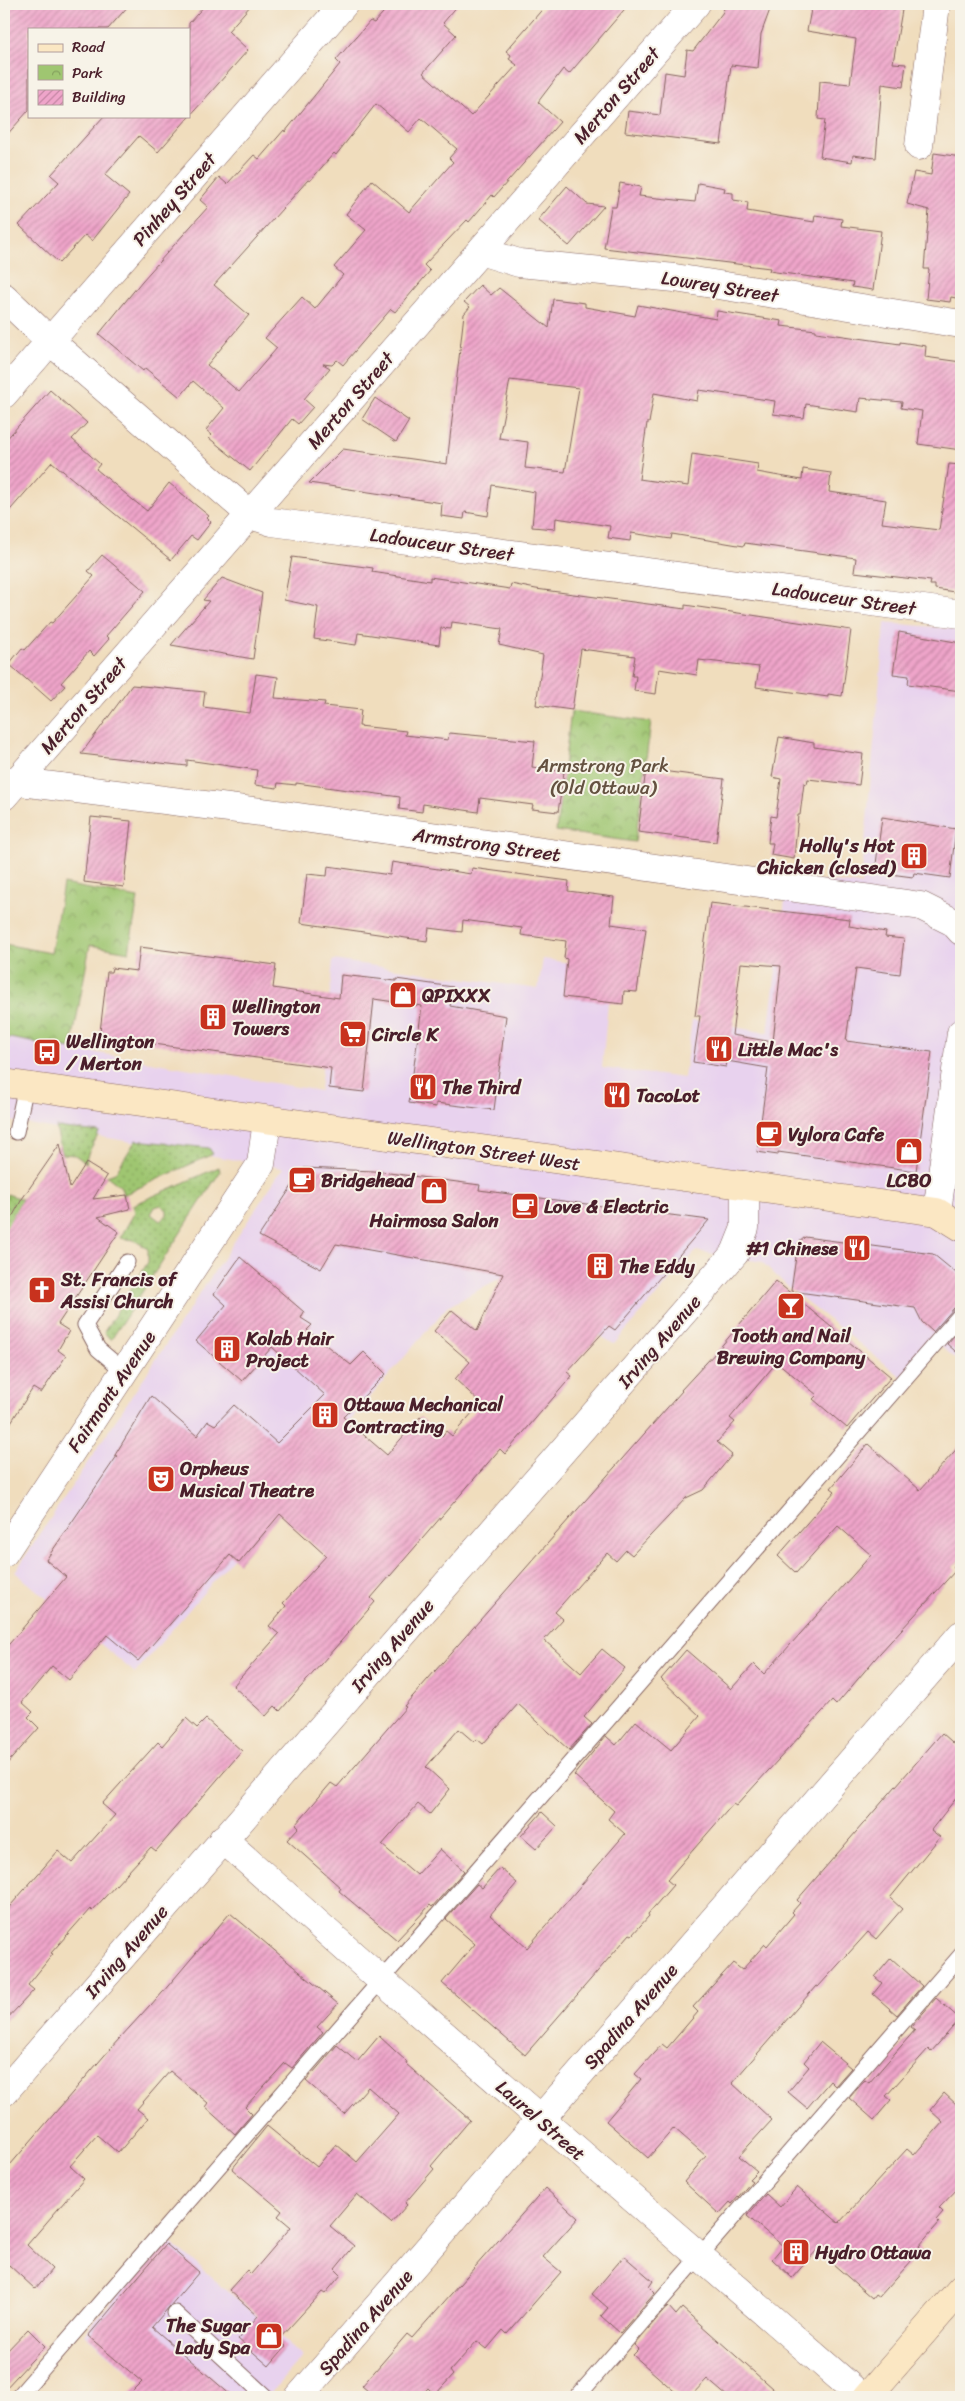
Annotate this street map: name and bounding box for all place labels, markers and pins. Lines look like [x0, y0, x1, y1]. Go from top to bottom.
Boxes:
place label: Holly's Hot Chicken (closed) [756, 829, 896, 884]
building icon: Holly's Hot Chicken (closed) [899, 841, 929, 871]
place label: QPIXXX [422, 979, 491, 1012]
shop icon: QPIXXX [388, 980, 418, 1010]
place label: Wellington Towers [232, 990, 321, 1045]
building icon: Wellington Towers [198, 1002, 228, 1032]
place label: Circle K [371, 1018, 439, 1051]
supermarket icon: Circle K [338, 1019, 368, 1049]
place label: Wellington / Merton [65, 1025, 155, 1080]
place label: Little Mac's [738, 1033, 839, 1066]
restaurant icon: Little Mac's [704, 1034, 734, 1064]
bus stop icon: Wellington / Merton [32, 1037, 62, 1067]
place label: The Third [442, 1071, 522, 1104]
restaurant icon: The Third [408, 1072, 438, 1102]
place label: TacoLot [636, 1079, 701, 1112]
restaurant icon: TacoLot [602, 1080, 632, 1110]
place label: Vylora Cafe [788, 1118, 885, 1151]
cafe icon: Vylora Cafe [754, 1119, 784, 1149]
shop icon: LCBO [894, 1136, 924, 1166]
place label: Bridgehead [321, 1164, 416, 1197]
place label: LCBO [886, 1164, 932, 1197]
cafe icon: Bridgehead [287, 1165, 317, 1195]
shop icon: Hairmosa Salon [419, 1176, 449, 1206]
place label: Love & Electric [544, 1190, 669, 1223]
cafe icon: Love & Electric [510, 1191, 540, 1221]
place label: Hairmosa Salon [369, 1204, 499, 1237]
place label: #1 Chinese [745, 1232, 839, 1265]
restaurant icon: #1 Chinese [842, 1233, 872, 1263]
place label: The Eddy [619, 1250, 696, 1283]
building icon: The Eddy [585, 1251, 615, 1281]
place label: St. Francis of Assisi Church [60, 1263, 179, 1318]
church icon: St. Francis of Assisi Church [27, 1275, 57, 1305]
bar icon: Tooth and Nail Brewing Company [776, 1291, 806, 1321]
place label: Tooth and Nail Brewing Company [717, 1319, 866, 1374]
place label: Kolab Hair Project [245, 1322, 334, 1377]
building icon: Kolab Hair Project [212, 1334, 242, 1364]
place label: Ottawa Mechanical Contracting [343, 1388, 503, 1443]
building icon: Ottawa Mechanical Contracting [310, 1400, 340, 1430]
place label: Orpheus Musical Theatre [179, 1452, 315, 1507]
theatre icon: Orpheus Musical Theatre [146, 1464, 176, 1494]
place label: Hydro Ottawa [814, 2236, 931, 2269]
building icon: Hydro Ottawa [781, 2237, 811, 2267]
place label: The Sugar Lady Spa [166, 2309, 251, 2364]
shop icon: The Sugar Lady Spa [254, 2321, 284, 2351]

